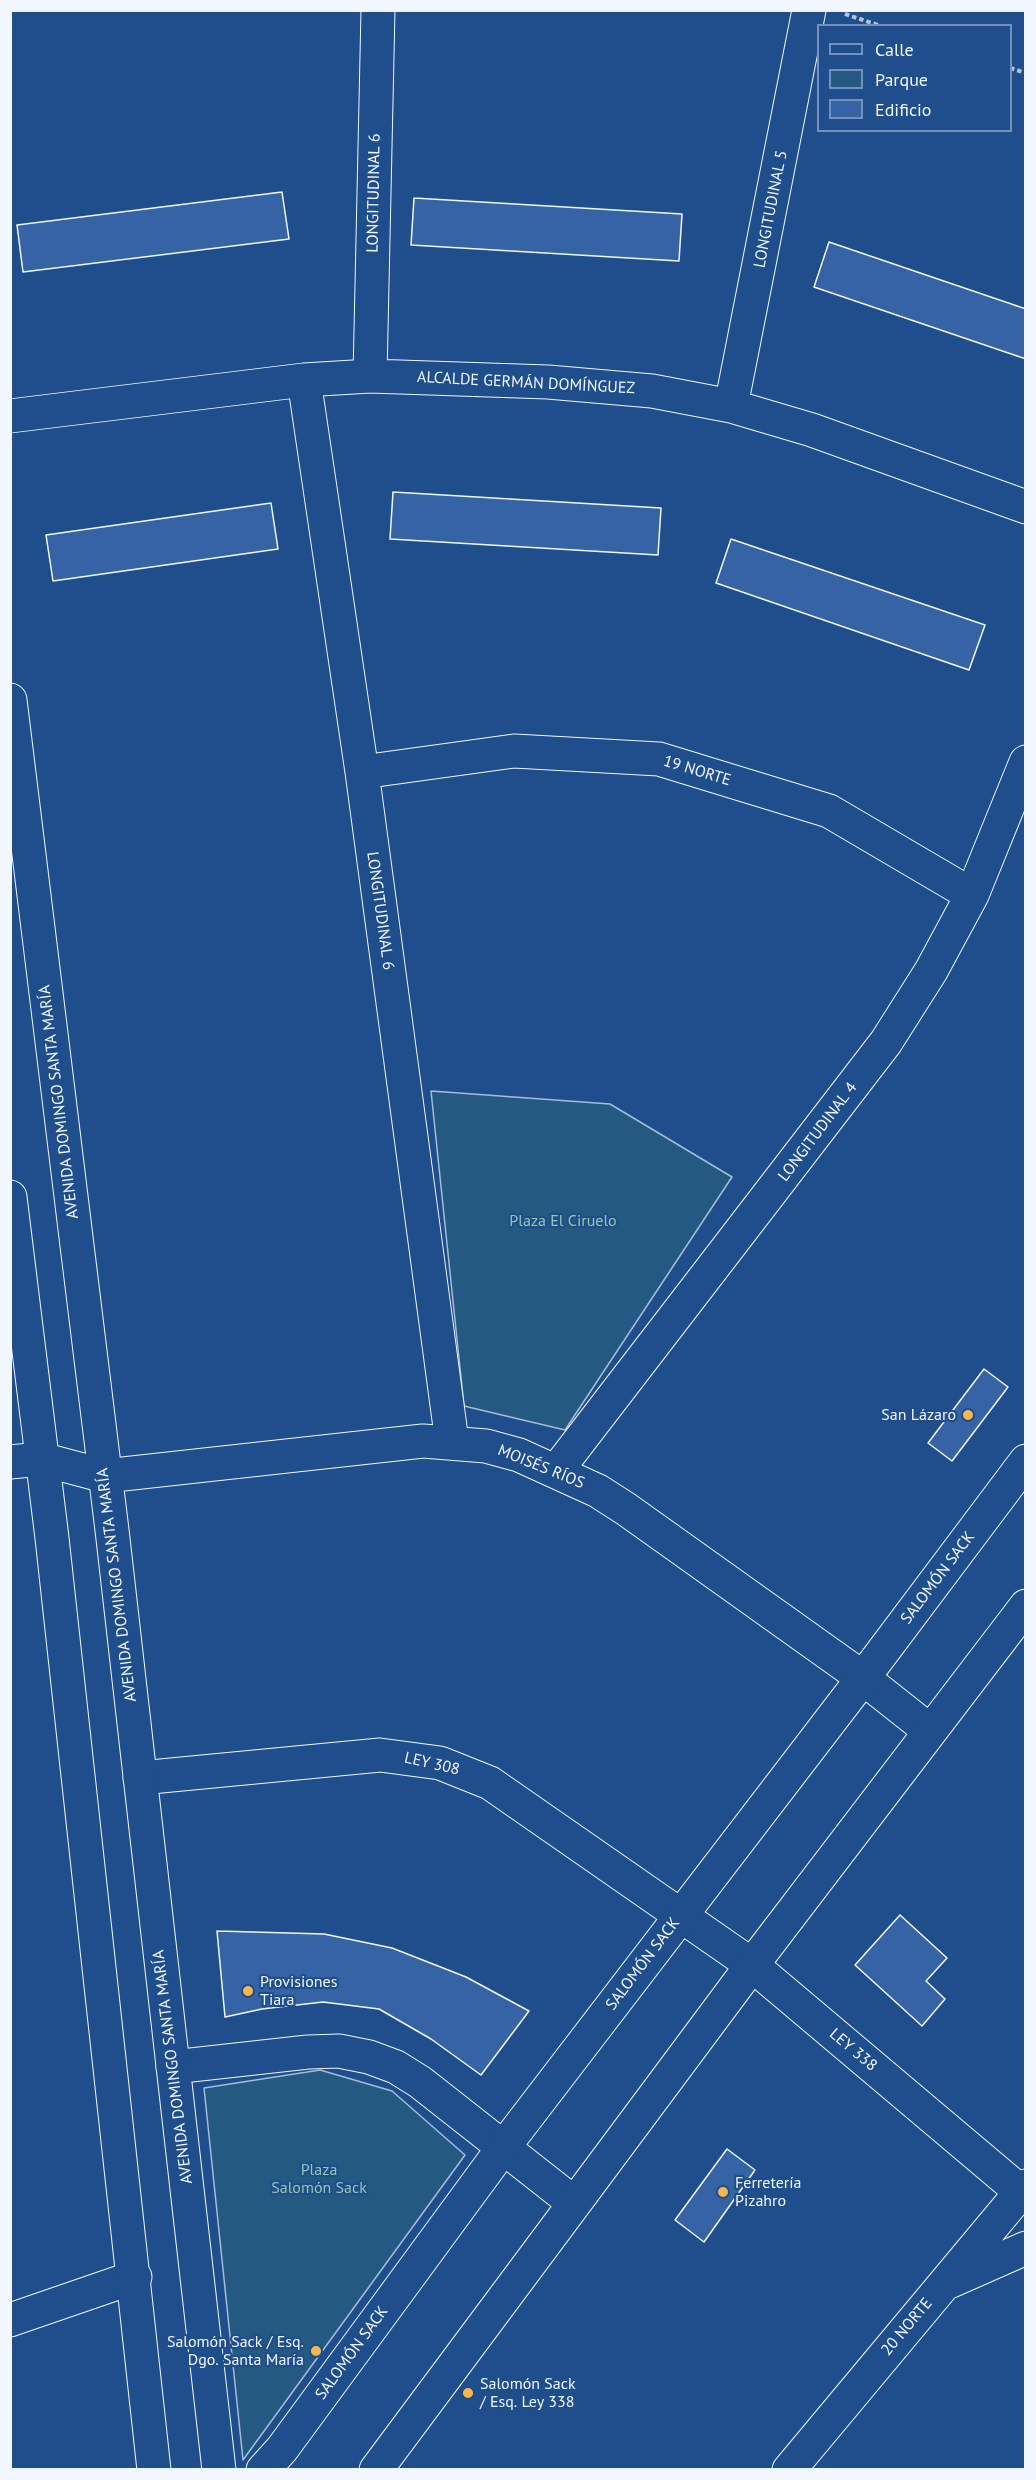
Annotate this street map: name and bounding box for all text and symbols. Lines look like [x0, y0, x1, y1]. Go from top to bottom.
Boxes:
legend [817, 24, 1012, 132]
text: Calle [875, 38, 914, 61]
text: Parque [875, 68, 928, 91]
text: Edificio [875, 98, 931, 121]
street label: LONGITUDINAL 6 [363, 133, 385, 253]
street label: LONGITUDINAL 5 [750, 149, 792, 269]
street label: ALCALDE GERMÁN DOMÍNGUEZ [417, 368, 635, 398]
street label: 19 NORTE [661, 752, 733, 790]
street label: LONGITUDINAL 6 [362, 851, 398, 971]
street label: AVENIDA DOMINGO SANTA MARÍA [35, 984, 83, 1220]
street label: LONGITUDINAL 4 [774, 1079, 862, 1185]
park label: Plaza El Ciruelo [509, 1211, 617, 1231]
place label: San Lázaro [881, 1405, 956, 1425]
marker: San Lázaro [961, 1408, 975, 1422]
street label: MOISÉS RÍOS [495, 1441, 587, 1493]
street label: AVENIDA DOMINGO SANTA MARÍA [93, 1467, 141, 1703]
street label: SALOMÓN SACK [897, 1528, 979, 1628]
street label: LEY 308 [402, 1748, 462, 1780]
street label: SALOMÓN SACK [602, 1914, 684, 2014]
street label: AVENIDA DOMINGO SANTA MARÍA [149, 1949, 197, 2185]
place label: Provisiones Tiara [260, 1972, 337, 2010]
marker: Provisiones Tiara [241, 1984, 255, 1998]
street label: LEY 338 [825, 2025, 881, 2075]
park label: Plaza Salomón Sack [271, 2160, 367, 2198]
place label: Ferretería Pizahro [735, 2173, 801, 2211]
marker: Ferretería Pizahro [716, 2185, 730, 2199]
street label: 20 NORTE [877, 2294, 937, 2360]
street label: SALOMÓN SACK [312, 2302, 392, 2404]
place label: Salomón Sack / Esq. Dgo. Santa María [167, 2332, 304, 2370]
marker: Salomón Sack / Esq. Dgo. Santa María [309, 2344, 323, 2358]
place label: Salomón Sack / Esq. Ley 338 [480, 2374, 576, 2412]
marker: Salomón Sack / Esq. Ley 338 [461, 2386, 475, 2400]

